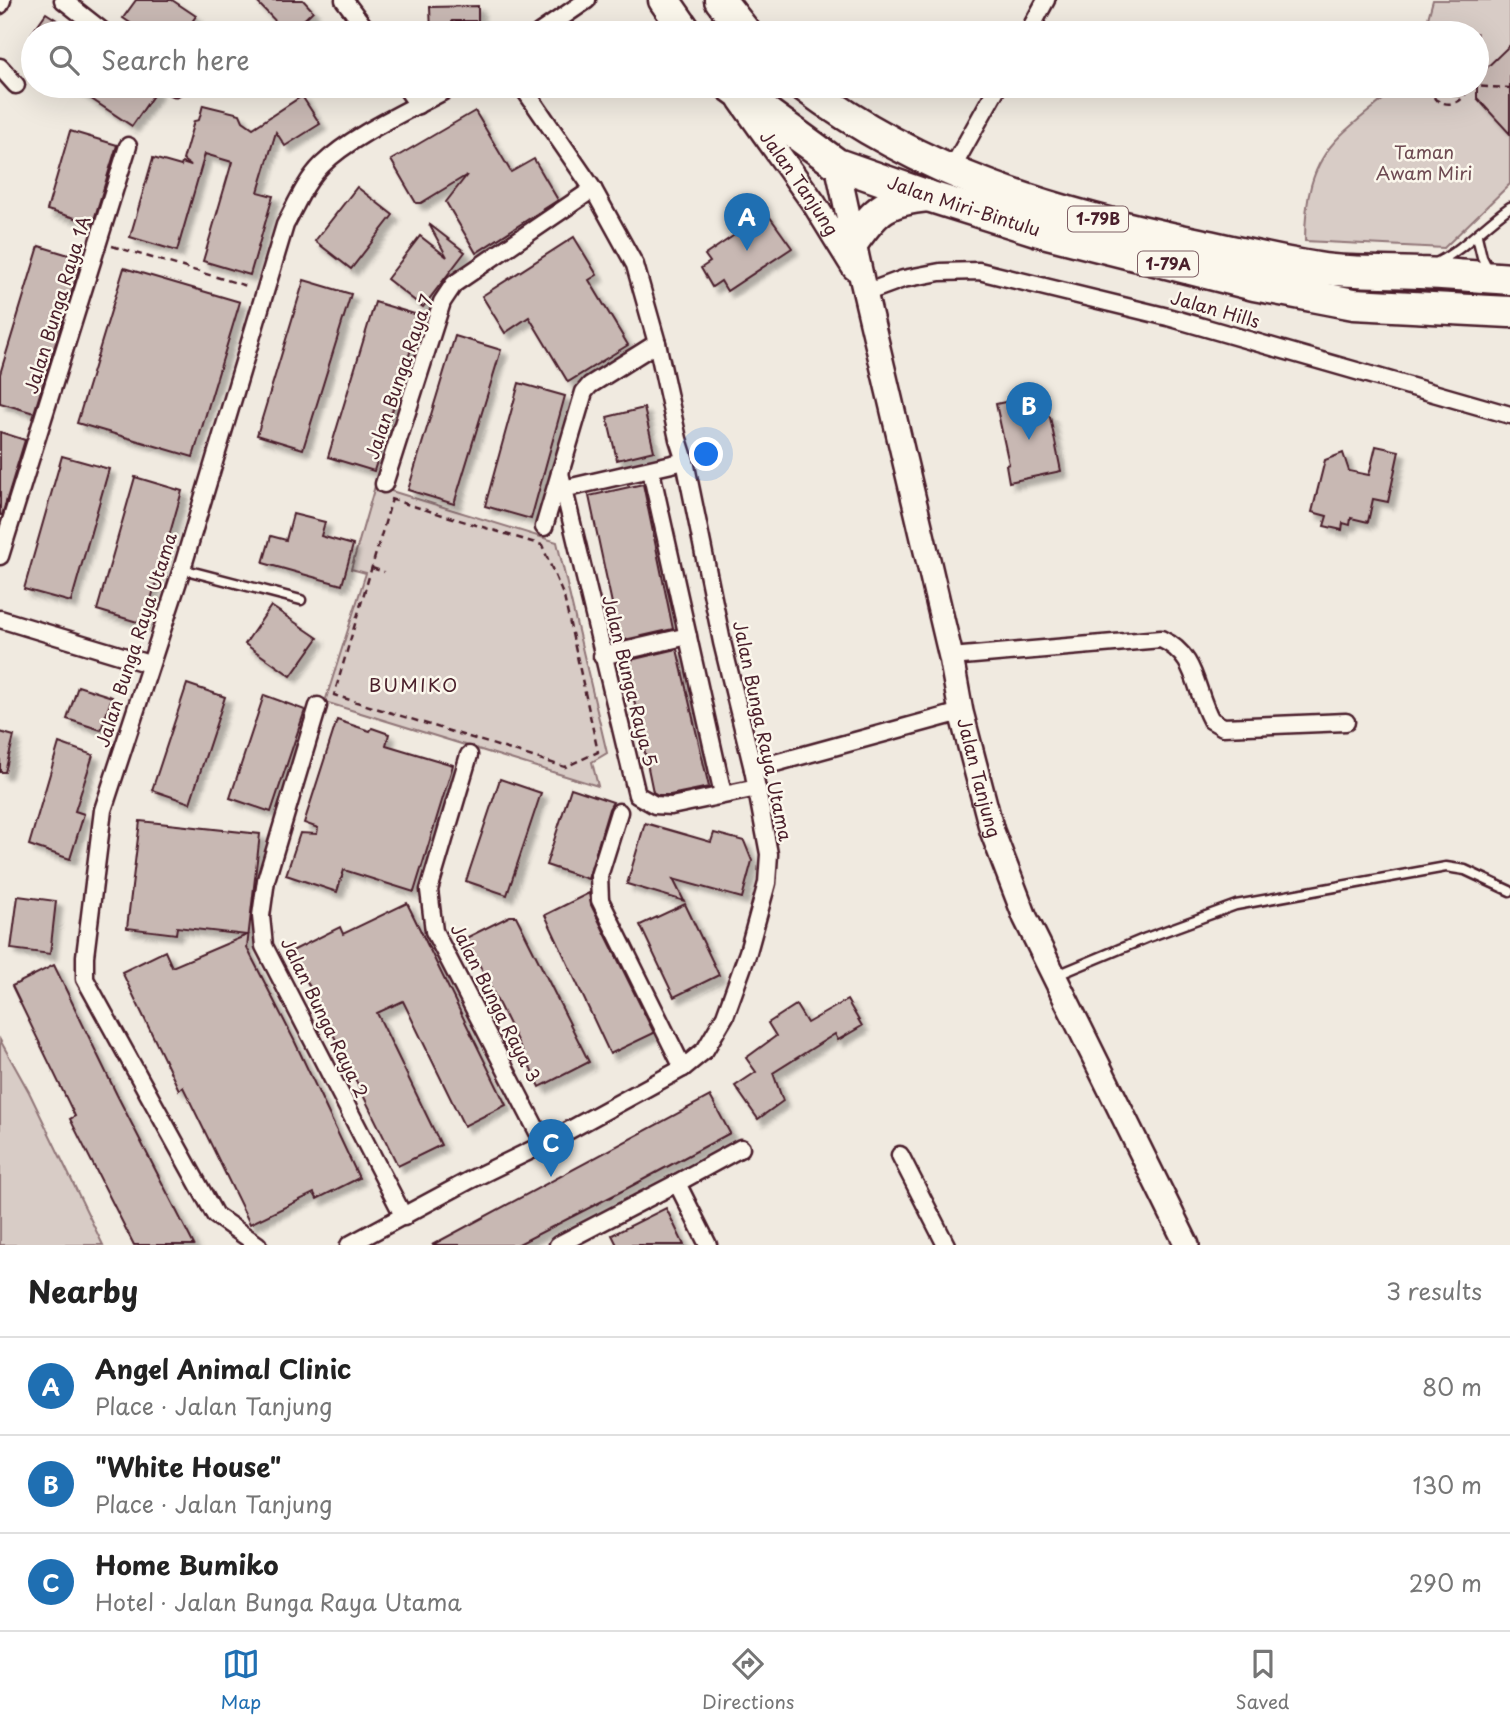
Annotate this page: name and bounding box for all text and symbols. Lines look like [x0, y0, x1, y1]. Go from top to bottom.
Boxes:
search box [21, 21, 1489, 98]
text: Search here [101, 40, 250, 79]
icon: search [45, 41, 83, 79]
street label: Jalan Tanjung [754, 124, 846, 240]
park label: Taman Awam Miri [1376, 138, 1472, 186]
street label: Jalan Miri-Bintulu [884, 168, 1044, 243]
pin: A [724, 193, 770, 251]
road number: 1-79B [1068, 206, 1128, 232]
street label: Jalan Bunga Raya 1A [17, 212, 96, 397]
road number: 1-79A [1138, 252, 1198, 276]
street label: Jalan Hills [1168, 283, 1263, 334]
street label: Jalan Bunga Raya 7 [358, 290, 439, 463]
pin: B [1006, 382, 1052, 440]
your location [689, 437, 723, 471]
street label: Jalan Bunga Raya Utama [88, 528, 183, 750]
street label: Jalan Bunga Raya 5 [596, 592, 665, 769]
street label: Jalan Bunga Raya Utama [727, 618, 800, 844]
district label: BUMIKO [369, 670, 459, 698]
street label: Jalan Tanjung [951, 715, 1008, 841]
street label: Jalan Bunga Raya 3 [445, 918, 548, 1086]
street label: Jalan Bunga Raya 2 [275, 933, 376, 1102]
pin: C [528, 1119, 574, 1177]
text: Nearby [28, 1268, 138, 1313]
text: 3 results [1386, 1273, 1482, 1308]
text: Angel Animal Clinic [95, 1349, 351, 1388]
text: A [42, 1369, 60, 1404]
text: 80 m [1422, 1369, 1482, 1404]
text: Place · Jalan Tanjung [95, 1388, 332, 1423]
text: "White House" [95, 1447, 281, 1486]
text: B [43, 1467, 59, 1502]
text: 130 m [1412, 1467, 1482, 1502]
text: Place · Jalan Tanjung [95, 1486, 332, 1521]
text: Home Bumiko [95, 1545, 279, 1584]
text: C [42, 1565, 60, 1600]
text: 290 m [1409, 1565, 1482, 1600]
text: Hotel · Jalan Bunga Raya Utama [95, 1584, 462, 1619]
tab: Map [221, 1645, 261, 1715]
tab: Directions [702, 1645, 795, 1715]
tab: Saved [1236, 1645, 1289, 1715]

